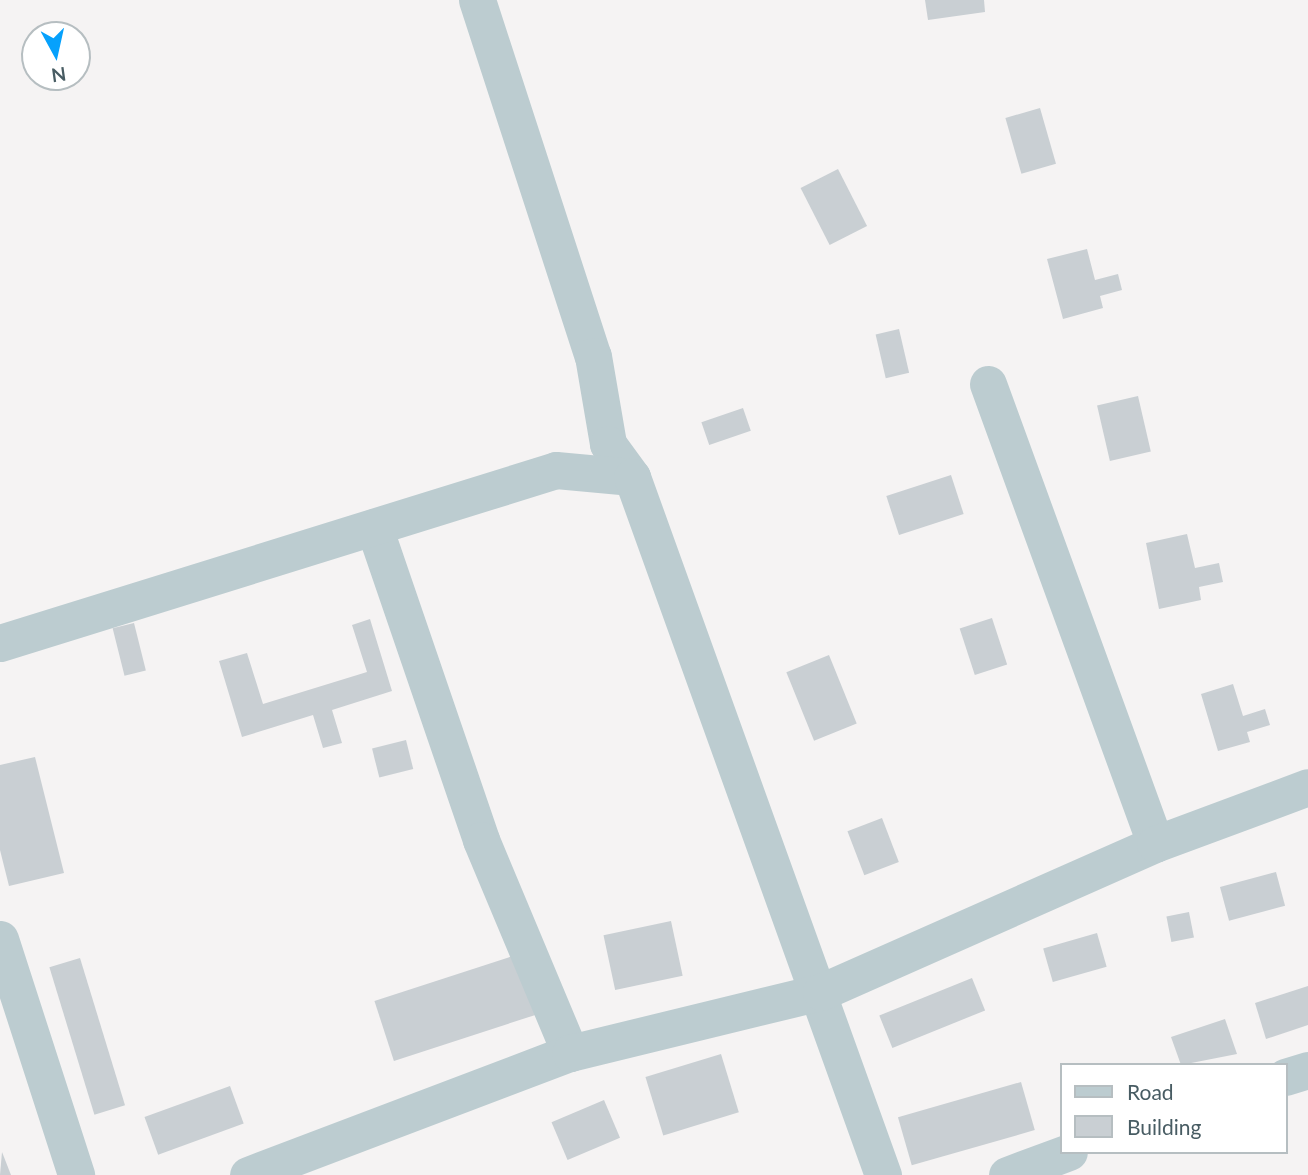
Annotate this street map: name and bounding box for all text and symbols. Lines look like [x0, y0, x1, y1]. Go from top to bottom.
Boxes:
north arrow [21, 21, 91, 91]
text: N [50, 63, 68, 88]
legend [1060, 1063, 1287, 1154]
text: Road [1127, 1079, 1174, 1104]
text: Building [1127, 1114, 1202, 1139]

